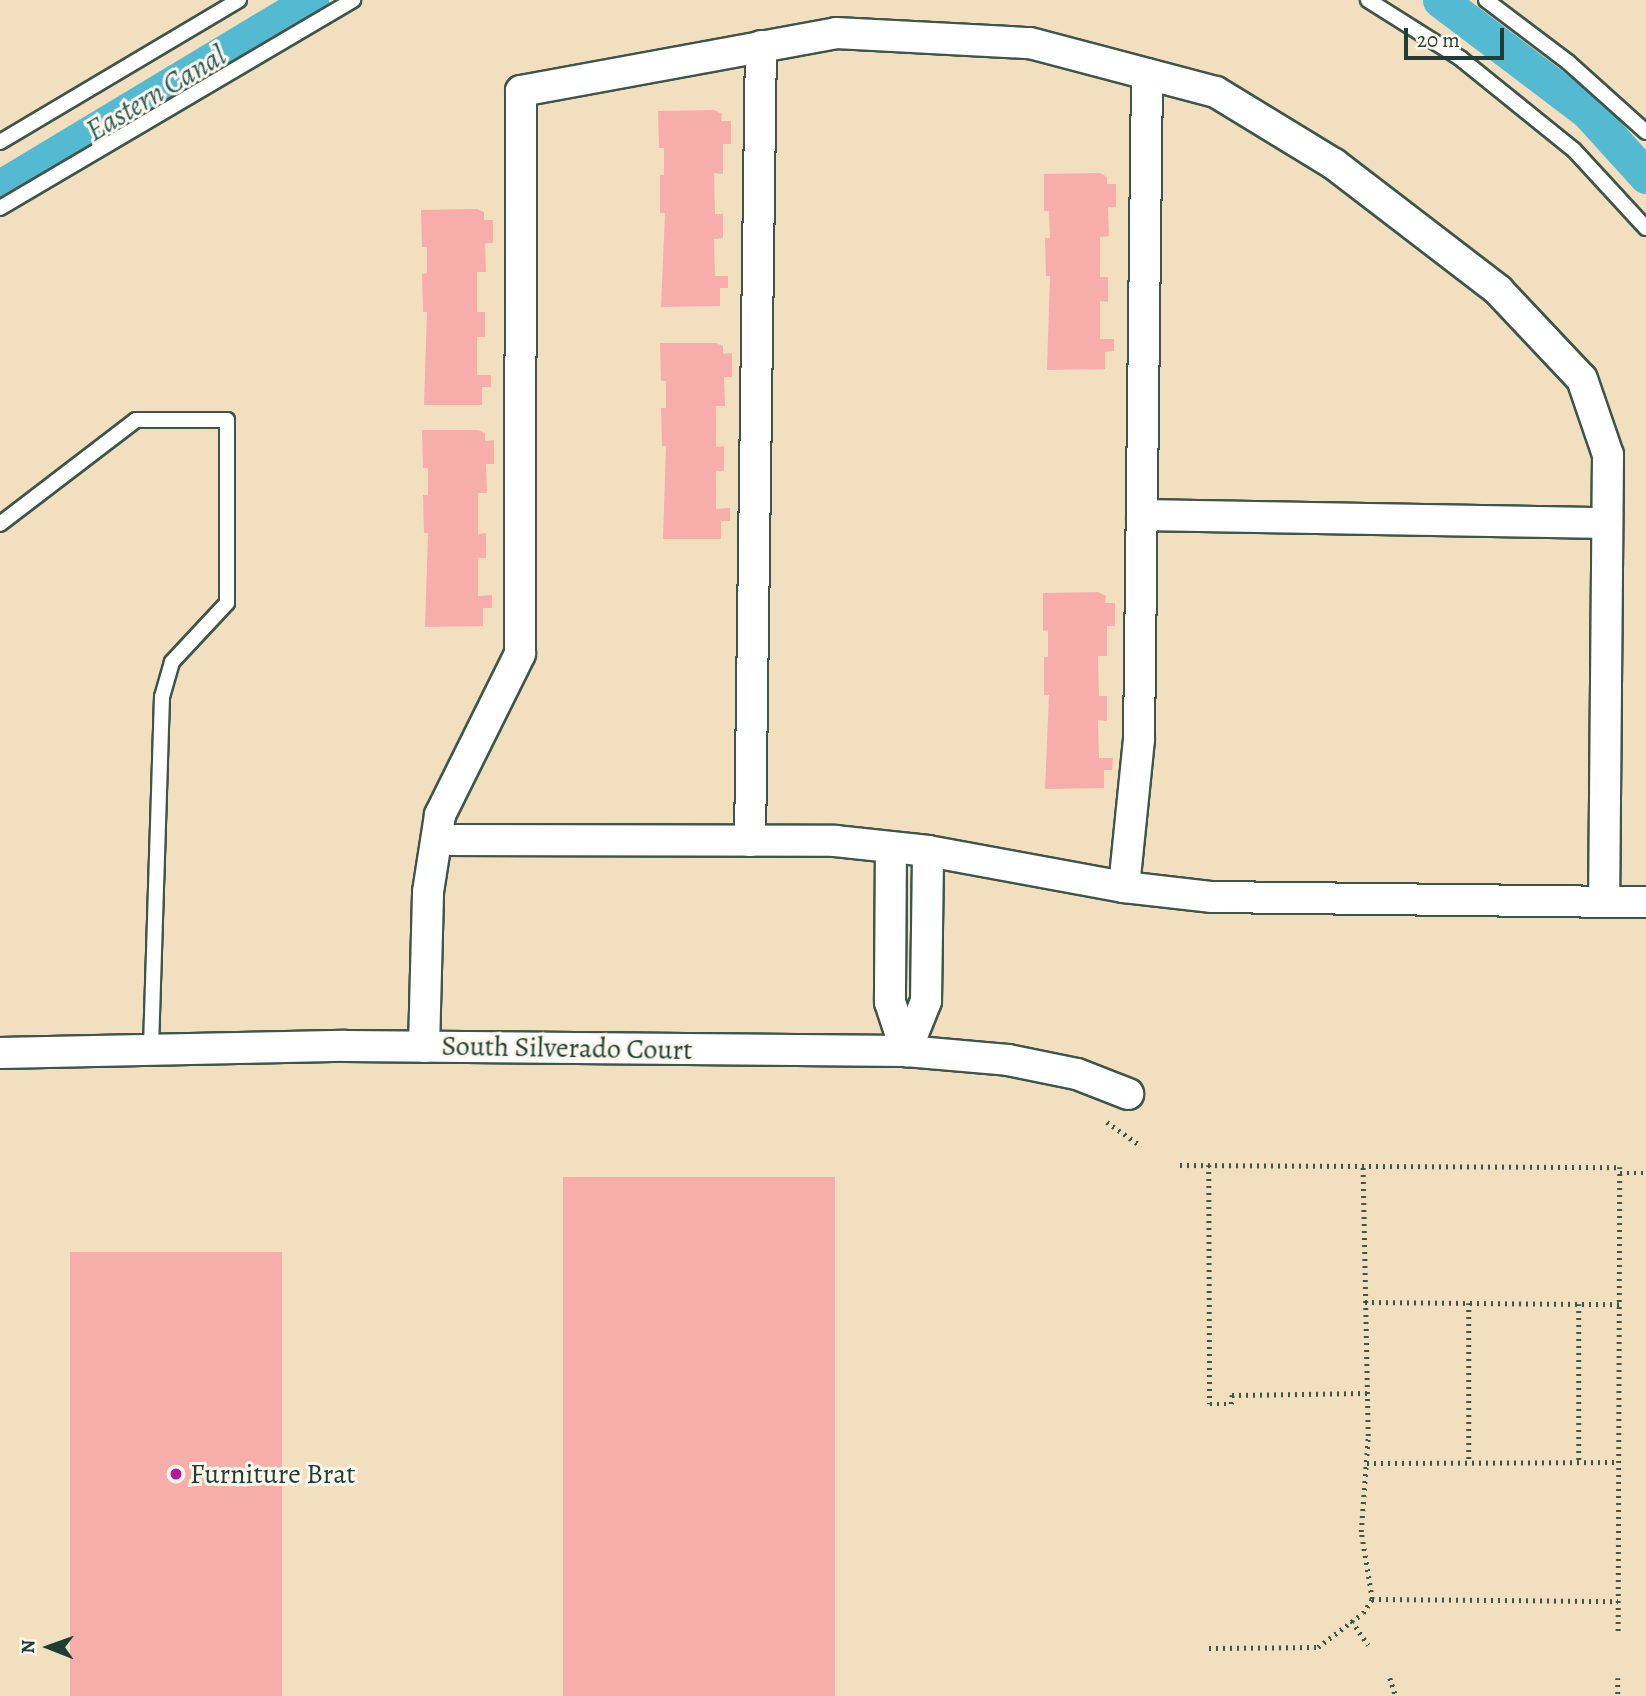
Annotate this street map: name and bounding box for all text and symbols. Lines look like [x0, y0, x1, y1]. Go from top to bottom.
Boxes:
scale bar [1408, 14, 1508, 58]
text: 20 m [1417, 26, 1460, 54]
water label: Eastern Canal [79, 37, 233, 149]
street label: South Silverado Court [441, 1029, 693, 1067]
place label: Furniture Brat [190, 1457, 356, 1491]
marker: Furniture Brat [168, 1466, 184, 1482]
north arrow [14, 1612, 84, 1682]
text: N [15, 1639, 41, 1654]

